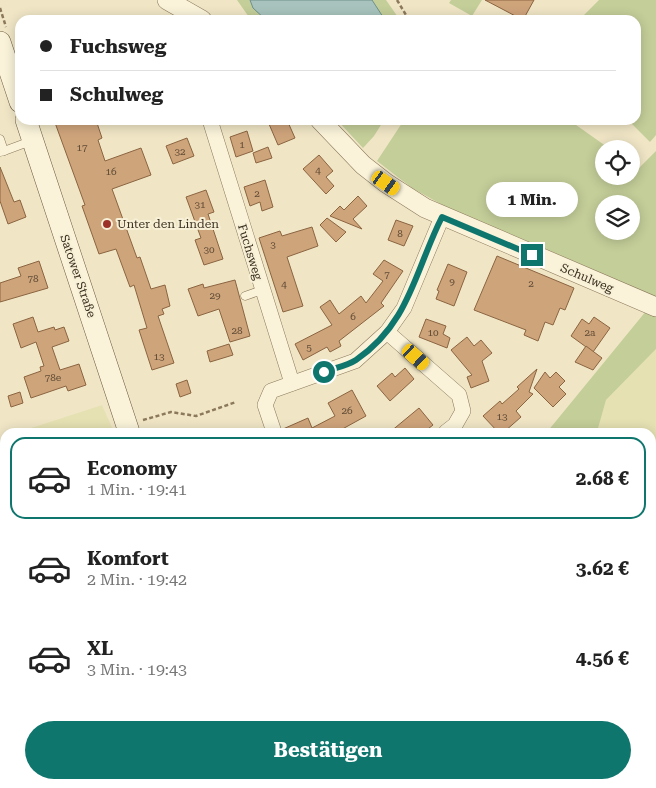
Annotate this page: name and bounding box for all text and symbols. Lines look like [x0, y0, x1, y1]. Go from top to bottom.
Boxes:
text: Fuchsweg [70, 35, 166, 58]
text: Schulweg [70, 83, 163, 106]
house number: 1 [239, 139, 245, 150]
map controls [595, 140, 640, 240]
button: locate [595, 140, 640, 185]
house number: 17 [76, 142, 88, 153]
house number: 32 [174, 146, 186, 157]
house number: 4 [315, 165, 321, 176]
house number: 16 [105, 166, 117, 177]
car [369, 168, 402, 198]
callout: 1 Min. [486, 182, 578, 218]
house number: 2 [254, 188, 260, 199]
text: 1 Min. [507, 190, 557, 209]
button: layers [595, 195, 640, 240]
house number: 31 [194, 199, 206, 210]
place label: Unter den Linden [117, 217, 219, 231]
marker: Unter den Linden [101, 218, 113, 230]
street label: Fuchsweg [235, 222, 265, 282]
house number: 8 [397, 228, 403, 239]
street label: Satower Straße [57, 233, 99, 320]
house number: 3 [270, 239, 276, 250]
house number: 30 [203, 244, 215, 255]
route end [521, 244, 543, 266]
street label: Schulweg [558, 261, 616, 295]
house number: 7 [384, 269, 390, 280]
house number: 78 [27, 273, 39, 284]
house number: 9 [449, 276, 455, 287]
house number: 2 [528, 278, 534, 289]
house number: 4 [281, 279, 287, 290]
house number: 29 [209, 290, 221, 301]
house number: 6 [350, 311, 356, 322]
house number: 28 [231, 325, 243, 336]
house number: 10 [427, 327, 439, 338]
house number: 2a [584, 327, 596, 338]
car [399, 341, 432, 373]
house number: 5 [306, 342, 312, 353]
house number: 13 [153, 351, 165, 362]
route start [313, 361, 335, 383]
house number: 78e [45, 372, 62, 383]
house number: 26 [341, 405, 353, 416]
house number: 13 [496, 411, 508, 422]
icon: car [27, 456, 72, 501]
text: Economy [87, 457, 177, 480]
text: 2.68 € [576, 467, 629, 490]
text: 1 Min. · 19:41 [87, 480, 187, 499]
icon: car [27, 546, 72, 591]
text: Komfort [87, 547, 169, 570]
text: 3.62 € [576, 557, 629, 580]
text: 2 Min. · 19:42 [87, 570, 187, 589]
icon: car [27, 636, 72, 681]
text: XL [87, 637, 113, 660]
text: 4.56 € [576, 647, 629, 670]
text: 3 Min. · 19:43 [87, 660, 187, 679]
button: Bestätigen [25, 721, 631, 779]

